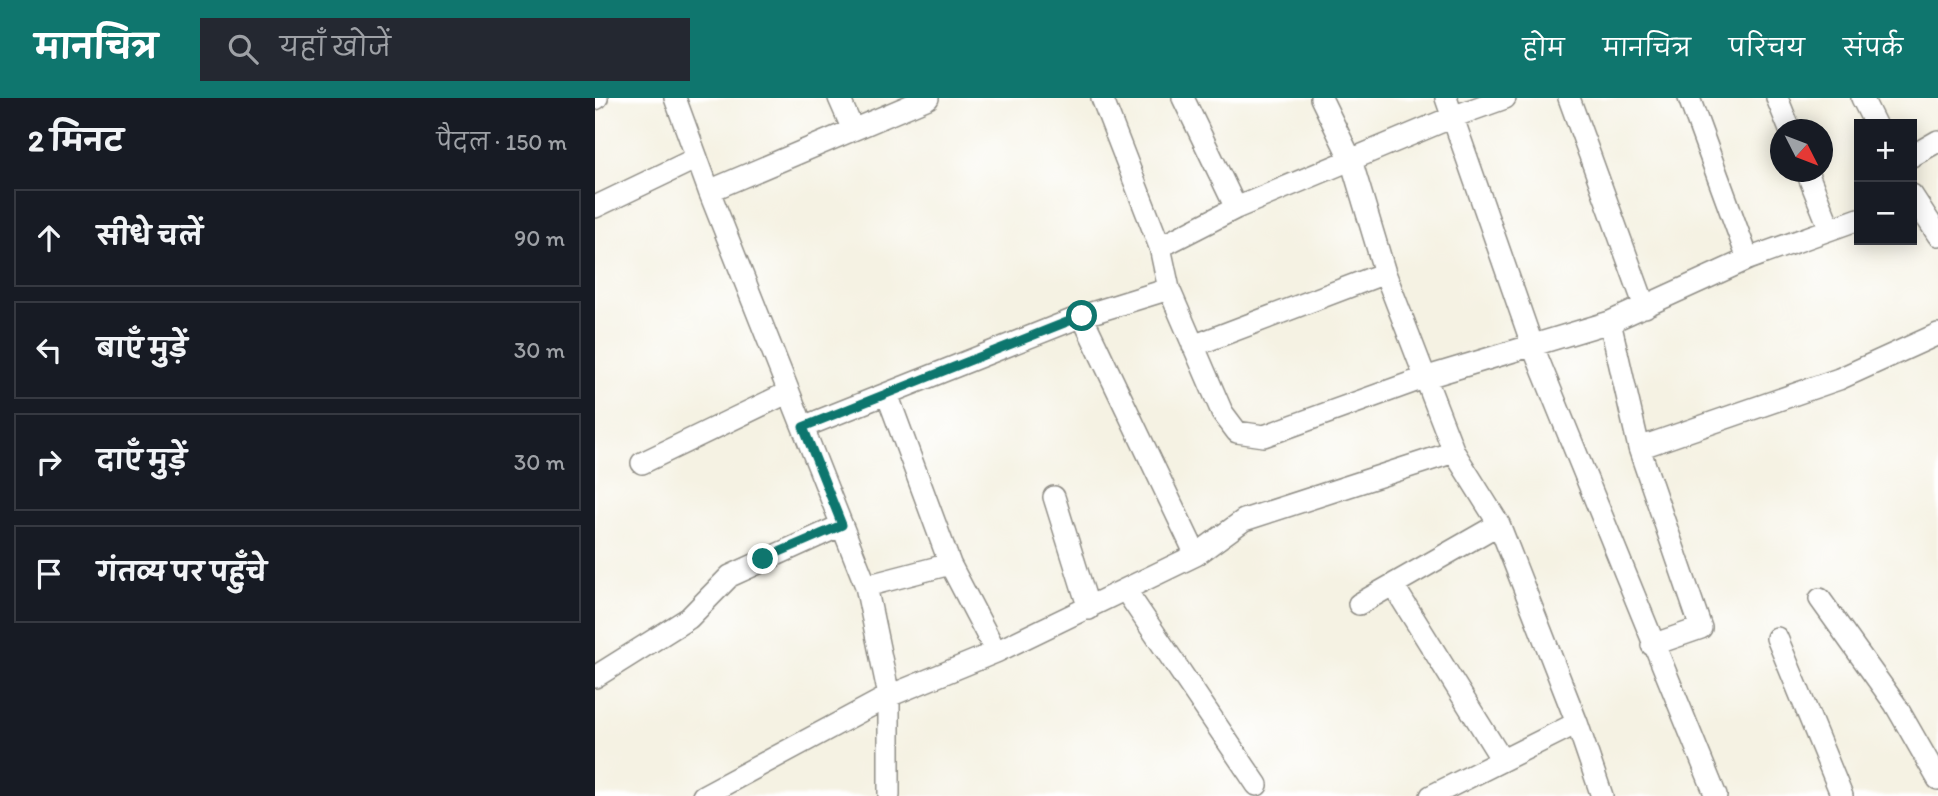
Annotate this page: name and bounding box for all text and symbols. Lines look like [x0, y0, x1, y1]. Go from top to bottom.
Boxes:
search box [200, 18, 690, 81]
text: मानचित्र [35, 27, 158, 66]
icon: search [224, 30, 262, 68]
text: यहाँ खोजें [280, 31, 391, 63]
text: होम [1522, 33, 1565, 62]
text: मानचित्र [1603, 33, 1691, 62]
text: परिचय [1729, 33, 1805, 62]
text: संपर्क [1843, 33, 1903, 62]
north arrow [1770, 119, 1833, 182]
map controls [1854, 119, 1917, 245]
button: + [1854, 119, 1917, 182]
text: 2 मिनट [28, 122, 123, 159]
text: पैदल · 150 m [436, 128, 567, 156]
button: − [1854, 182, 1917, 245]
icon: ahead [30, 219, 68, 257]
text: सीधे चलें [97, 220, 203, 252]
text: 90 m [514, 224, 565, 252]
route start [1066, 300, 1097, 331]
icon: left [30, 331, 68, 369]
text: बाएँ मुड़ें [97, 332, 187, 364]
text: 30 m [514, 336, 565, 364]
icon: right [30, 443, 68, 481]
text: दाएँ मुड़ें [97, 444, 187, 476]
text: 30 m [514, 448, 565, 476]
route end [747, 543, 778, 574]
icon: arrive [30, 555, 68, 593]
text: गंतव्य पर पहुँचे [97, 556, 267, 588]

